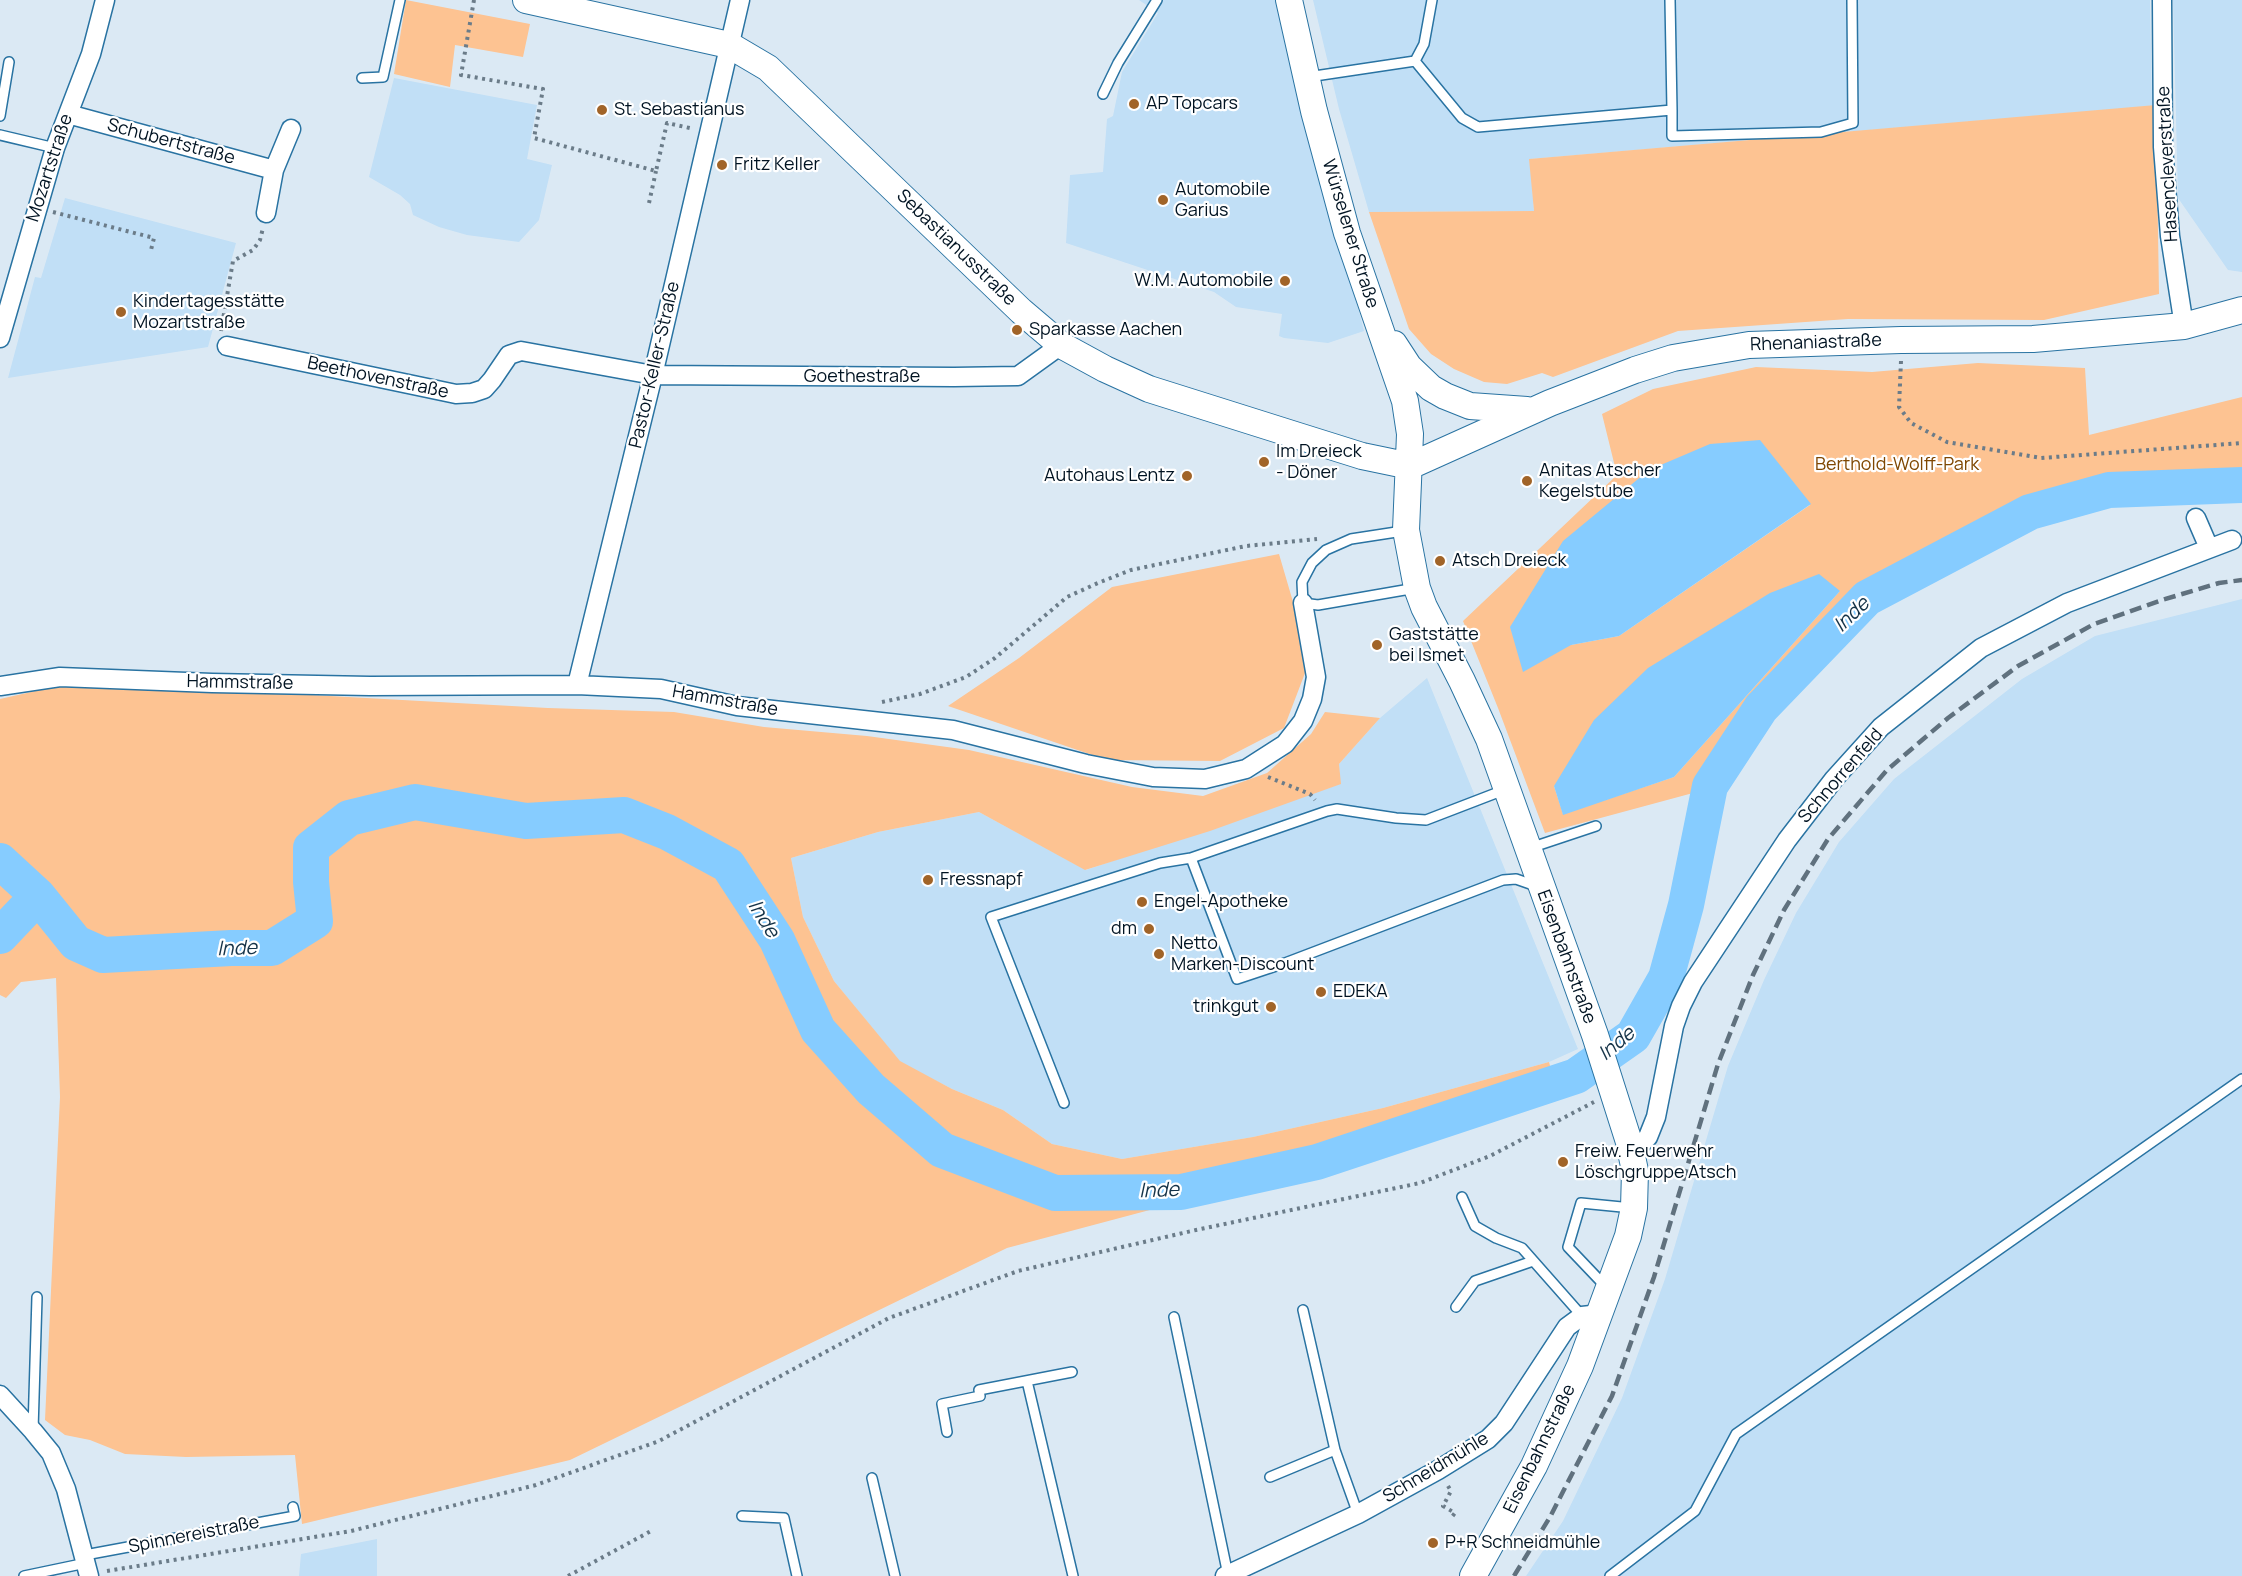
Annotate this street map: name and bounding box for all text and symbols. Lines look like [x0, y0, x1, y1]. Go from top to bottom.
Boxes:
street label: Hasencleverstraße [2153, 85, 2183, 243]
place label: AP Topcars [1146, 93, 1238, 115]
marker: AP Topcars [1127, 97, 1141, 111]
place label: St. Sebastianus [614, 99, 744, 121]
marker: St. Sebastianus [595, 103, 609, 117]
street label: Mozartstraße [22, 111, 78, 225]
street label: Schubertstraße [105, 115, 237, 169]
place label: Fritz Keller [734, 154, 820, 176]
street label: Würselener Straße [1317, 157, 1383, 311]
marker: Fritz Keller [715, 158, 729, 172]
place label: Automobile Garius [1175, 179, 1270, 222]
street label: Sebastianusstraße [892, 185, 1020, 311]
marker: Automobile Garius [1156, 193, 1170, 207]
place label: W.M. Automobile [1134, 270, 1273, 292]
marker: W.M. Automobile [1278, 274, 1292, 288]
street label: Pastor-Keller-Straße [625, 279, 685, 451]
place label: Kindertagesstätte Mozartstraße [133, 291, 285, 334]
marker: Kindertagesstätte Mozartstraße [114, 305, 128, 319]
place label: Sparkasse Aachen [1029, 319, 1182, 341]
marker: Sparkasse Aachen [1010, 323, 1024, 337]
street label: Rhenaniastraße [1750, 330, 1882, 356]
street label: Beethovenstraße [305, 352, 451, 404]
street label: Goethestraße [804, 366, 920, 388]
place label: Im Dreieck - Döner [1276, 441, 1362, 484]
park label: Berthold-Wolff-Park [1815, 454, 1979, 476]
marker: Im Dreieck - Döner [1257, 455, 1271, 469]
place label: Anitas Atscher Kegelstube [1539, 460, 1661, 502]
place label: Autohaus Lentz [1044, 465, 1175, 487]
marker: Autohaus Lentz [1180, 469, 1194, 483]
marker: Anitas Atscher Kegelstube [1520, 474, 1534, 488]
place label: Atsch Dreieck [1452, 550, 1566, 572]
marker: Atsch Dreieck [1433, 554, 1447, 568]
water label: Inde [1829, 592, 1875, 638]
place label: Gaststätte bei Ismet [1389, 624, 1479, 666]
marker: Gaststätte bei Ismet [1370, 638, 1384, 652]
street label: Hammstraße [186, 671, 294, 695]
street label: Hammstraße [670, 681, 780, 721]
street label: Schnorrenfeld [1794, 724, 1888, 828]
place label: Fressnapf [940, 869, 1023, 891]
marker: Fressnapf [921, 873, 935, 887]
street label: Eisenbahnstraße [1532, 887, 1600, 1027]
place label: Engel-Apotheke [1154, 891, 1288, 913]
marker: Engel-Apotheke [1135, 895, 1149, 909]
water label: Inde [742, 896, 784, 942]
place label: dm [1111, 918, 1137, 940]
marker: dm [1142, 922, 1156, 936]
place label: Netto Marken-Discount [1171, 933, 1315, 976]
water label: Inde [217, 936, 257, 962]
marker: Netto Marken-Discount [1152, 947, 1166, 961]
place label: EDEKA [1333, 981, 1388, 1003]
marker: EDEKA [1314, 985, 1328, 999]
place label: trinkgut [1193, 996, 1259, 1018]
marker: trinkgut [1264, 1000, 1278, 1014]
water label: Inde [1594, 1022, 1640, 1066]
place label: Freiw. Feuerwehr Löschgruppe Atsch [1575, 1141, 1736, 1184]
marker: Freiw. Feuerwehr Löschgruppe Atsch [1556, 1155, 1570, 1169]
water label: Inde [1139, 1178, 1179, 1204]
street label: Eisenbahnstraße [1499, 1381, 1581, 1517]
street label: Schneidmühle [1379, 1428, 1493, 1508]
street label: Spinnereistraße [127, 1512, 261, 1558]
place label: P+R Schneidmühle [1445, 1532, 1600, 1554]
marker: P+R Schneidmühle [1426, 1536, 1440, 1550]

